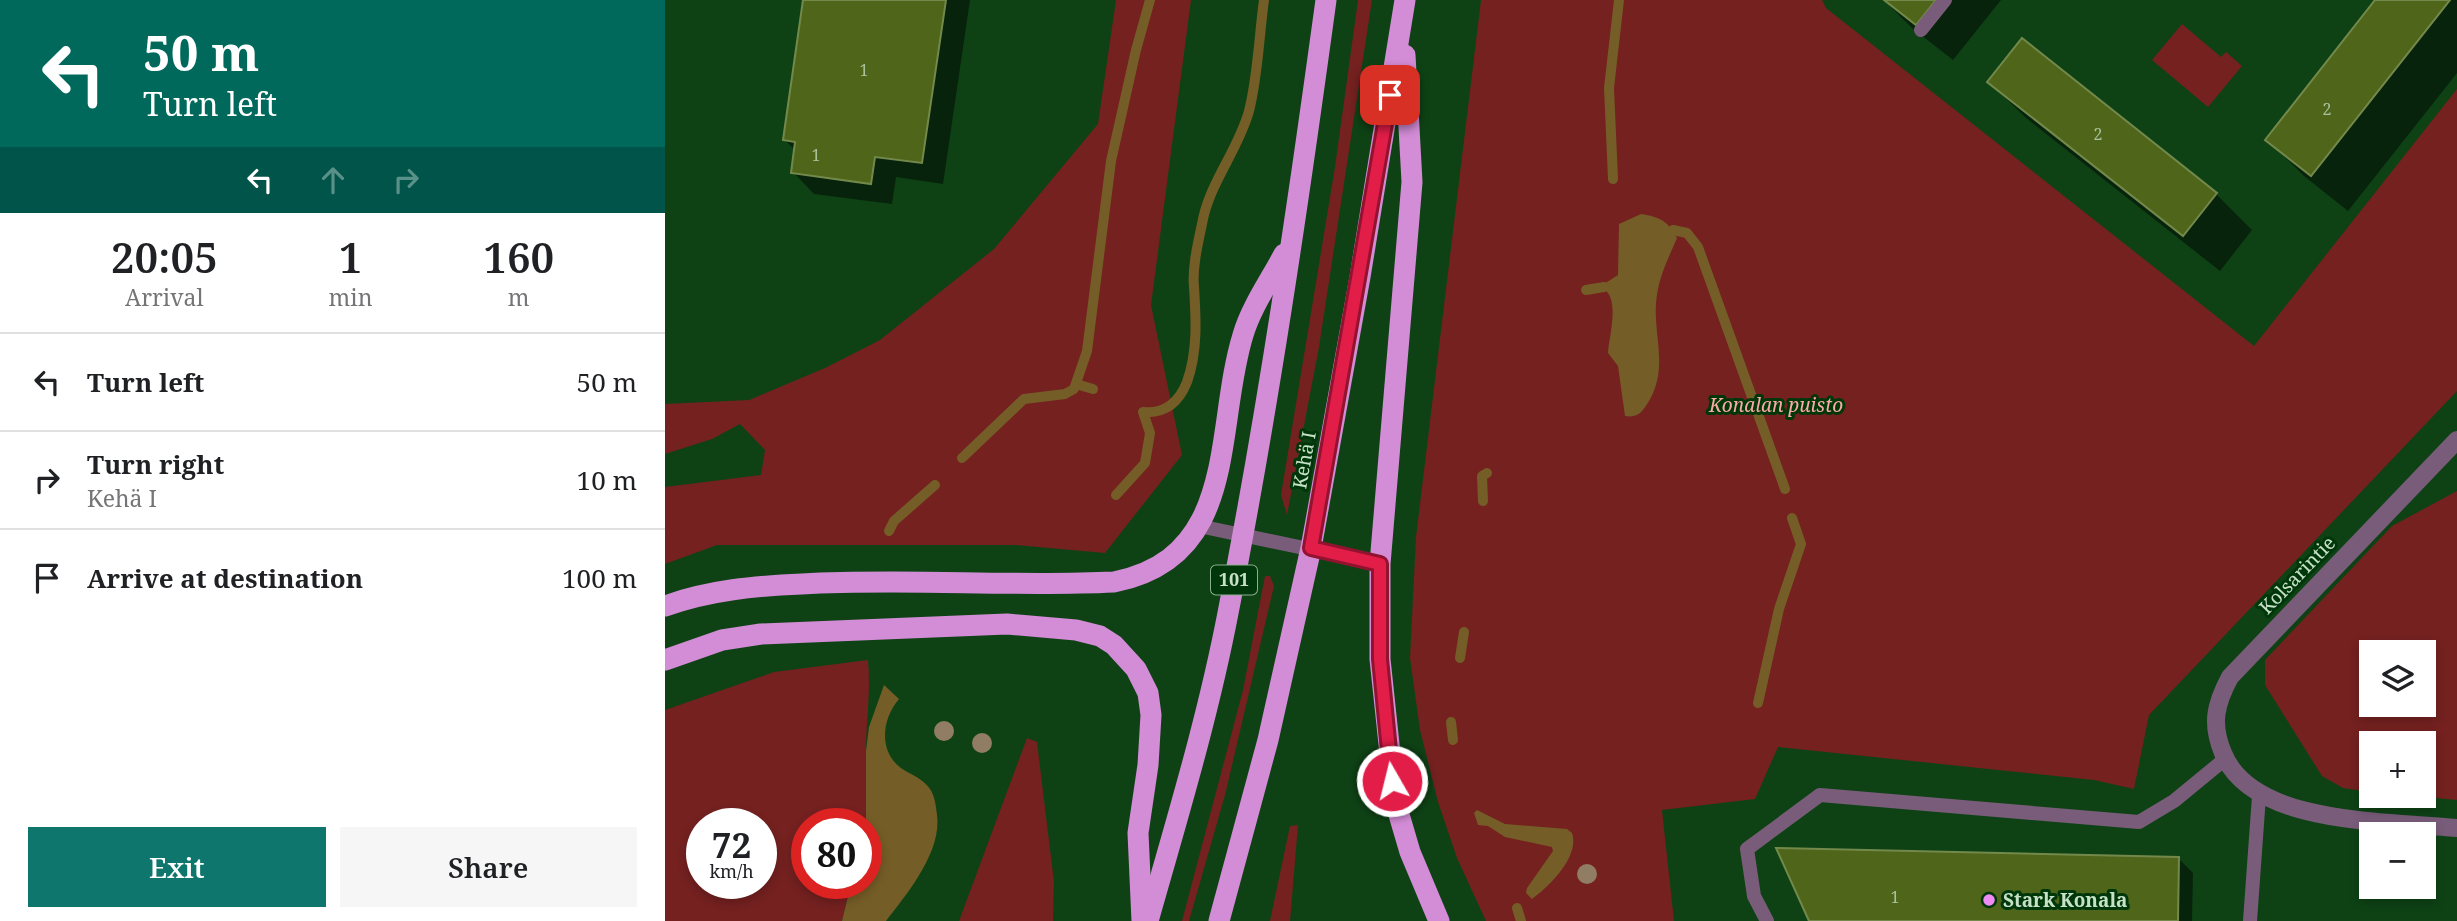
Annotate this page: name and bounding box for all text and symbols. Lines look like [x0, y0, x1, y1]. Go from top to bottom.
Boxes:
text: 50 m [143, 19, 259, 85]
icon: left [28, 28, 119, 119]
house number: 1 [860, 59, 868, 81]
pin [1360, 65, 1420, 125]
icon: arrive [1371, 76, 1409, 114]
text: Turn left [143, 82, 277, 125]
house number: 2 [2323, 98, 2331, 120]
house number: 2 [2094, 123, 2102, 145]
house number: 1 [812, 144, 820, 166]
icon: left [241, 161, 279, 199]
icon: ahead [314, 161, 352, 199]
icon: right [387, 161, 425, 199]
text: 20:05 [111, 228, 218, 285]
text: 1 [339, 228, 362, 285]
text: 160 [483, 228, 554, 285]
text: Arrival [125, 281, 204, 313]
text: min [329, 281, 373, 313]
text: m [508, 281, 530, 313]
icon: left [28, 363, 66, 401]
text: Turn left [87, 364, 204, 400]
text: 50 m [577, 364, 637, 400]
park label: Konalan puisto [1708, 392, 1843, 418]
street label: Kehä I [1286, 429, 1322, 491]
text: Turn right [87, 446, 224, 482]
icon: right [28, 461, 66, 499]
text: 10 m [577, 462, 637, 498]
text: Kehä I [87, 482, 157, 514]
street label: Kolsarintie [2253, 530, 2341, 620]
icon: arrive [28, 559, 66, 597]
text: Arrive at destination [87, 560, 363, 596]
text: 100 m [562, 560, 637, 596]
road number: 101 [1211, 566, 1257, 594]
map controls [2359, 640, 2436, 899]
button: layers [2359, 640, 2436, 717]
button: + [2359, 731, 2436, 808]
position arrow [1355, 744, 1429, 818]
speed limit sign: 80 [791, 808, 882, 899]
text: 72 [712, 821, 751, 868]
button: − [2359, 822, 2436, 899]
button: Exit [28, 827, 326, 907]
button: Share [340, 827, 637, 907]
text: km/h [709, 859, 754, 883]
house number: 1 [1891, 886, 1899, 908]
place label: Stark Konala [2003, 887, 2127, 913]
marker: Stark Konala [1981, 892, 1997, 908]

